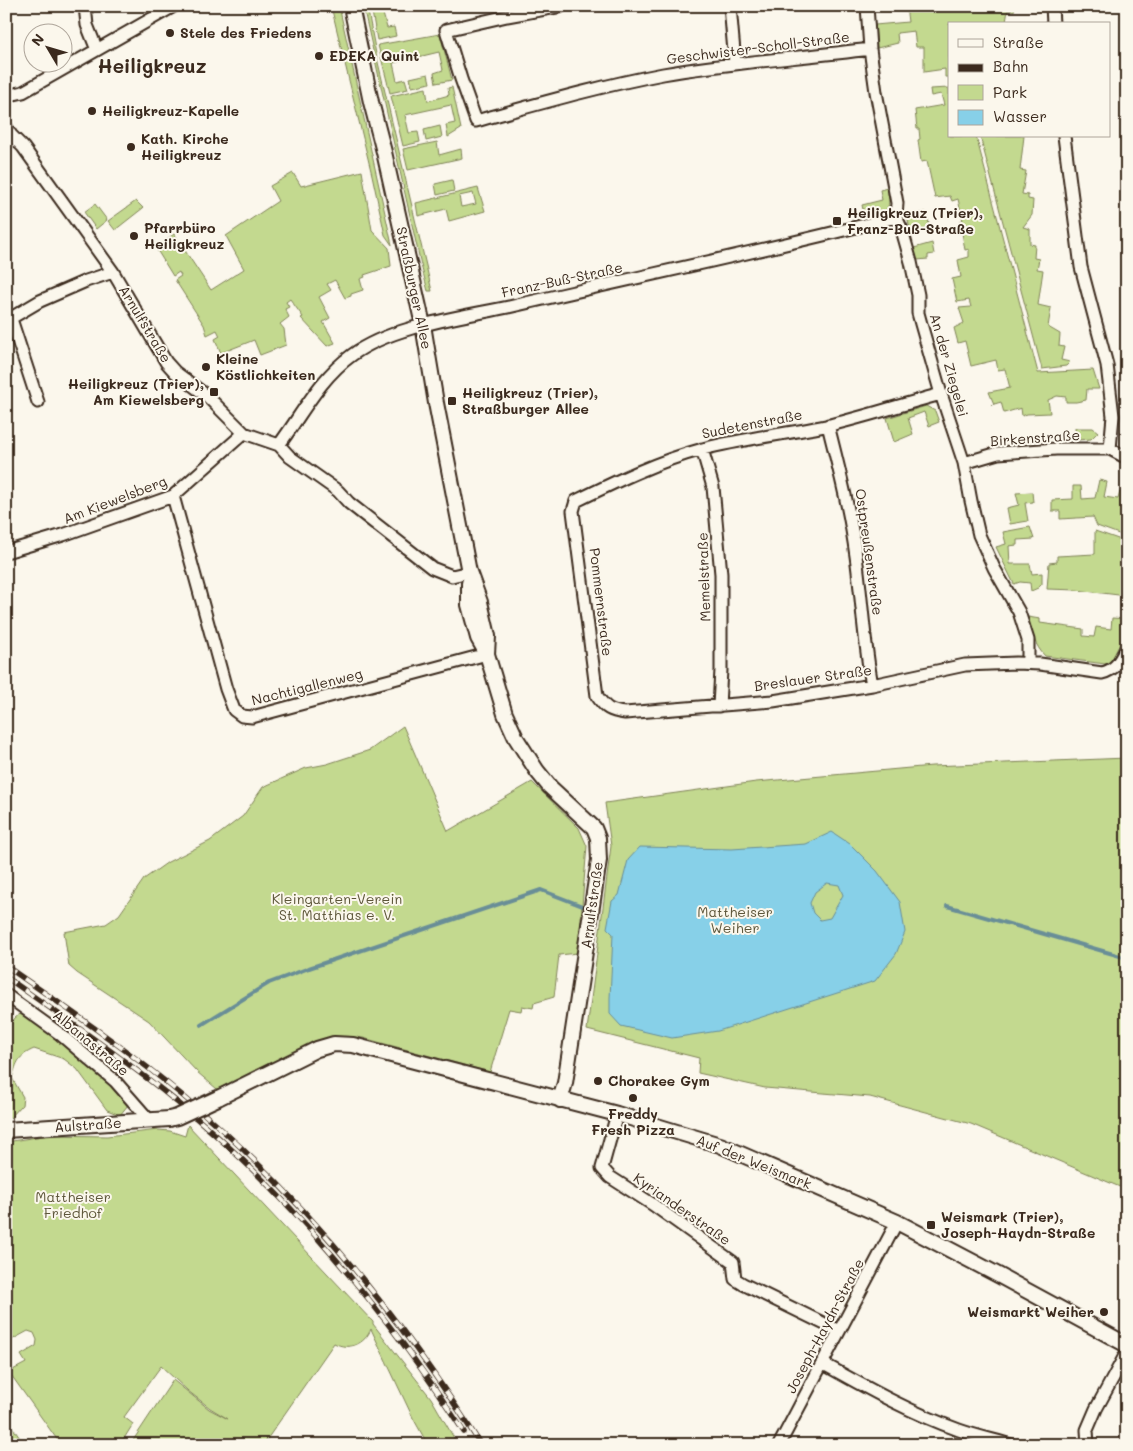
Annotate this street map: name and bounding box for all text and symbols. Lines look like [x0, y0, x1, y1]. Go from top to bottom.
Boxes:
north arrow [22, 22, 72, 72]
legend [948, 22, 1110, 138]
place label: Stele des Friedens [180, 23, 311, 42]
marker: Stele des Friedens [164, 27, 176, 39]
street label: Geschwister-Scholl-Straße [665, 27, 851, 68]
text: N [27, 30, 48, 50]
text: Straße [993, 32, 1044, 52]
place label: EDEKA Quint [329, 46, 419, 65]
marker: EDEKA Quint [313, 50, 325, 62]
district label: Heiligkreuz [97, 53, 207, 78]
text: Bahn [993, 56, 1028, 76]
text: Park [993, 82, 1027, 102]
place label: Heiligkreuz-Kapelle [102, 101, 239, 120]
marker: Heiligkreuz-Kapelle [86, 105, 98, 117]
text: Wasser [993, 106, 1047, 126]
place label: Kath. Kirche Heiligkreuz [141, 129, 229, 164]
marker: Kath. Kirche Heiligkreuz [125, 141, 137, 153]
place label: Heiligkreuz (Trier), Franz-Buß-Straße [847, 203, 983, 238]
marker: Heiligkreuz (Trier), Franz-Buß-Straße [831, 215, 843, 227]
place label: Pfarrbüro Heiligkreuz [144, 218, 224, 253]
street label: Straßburger Allee [392, 225, 437, 351]
marker: Pfarrbüro Heiligkreuz [128, 230, 140, 242]
street label: Franz-Buß-Straße [500, 257, 624, 302]
street label: Arnulfstraße [115, 281, 176, 366]
street label: An der Ziegelei [926, 311, 973, 419]
place label: Kleine Köstlichkeiten [216, 349, 315, 384]
marker: Kleine Köstlichkeiten [200, 361, 212, 373]
place label: Heiligkreuz (Trier), Am Kiewelsberg [68, 374, 204, 409]
place label: Heiligkreuz (Trier), Straßburger Allee [462, 383, 598, 418]
marker: Heiligkreuz (Trier), Am Kiewelsberg [208, 386, 220, 398]
marker: Heiligkreuz (Trier), Straßburger Allee [446, 395, 458, 407]
street label: Sudetenstraße [700, 404, 804, 443]
street label: Birkenstraße [989, 425, 1081, 450]
street label: Am Kiewelsberg [60, 471, 169, 528]
street label: Ostpreußenstraße [851, 487, 888, 616]
street label: Memelstraße [692, 532, 715, 622]
street label: Pommernstraße [585, 547, 618, 657]
street label: Breslauer Straße [753, 660, 873, 695]
street label: Nachtigallenweg [249, 664, 364, 709]
street label: Arnulfstraße [576, 860, 607, 950]
park label: Kleingarten-Verein St. Matthias e. V. [272, 889, 402, 924]
park label: Mattheiser Weiher [697, 902, 773, 937]
street label: Albanastraße [49, 1005, 133, 1080]
place label: Chorakee Gym [608, 1071, 710, 1090]
marker: Chorakee Gym [592, 1075, 604, 1087]
marker: Freddy Fresh Pizza [627, 1092, 639, 1104]
place label: Freddy Fresh Pizza [591, 1104, 675, 1139]
street label: Aulstraße [54, 1113, 122, 1136]
street label: Auf der Weismark [694, 1130, 815, 1193]
street label: Kyrianderstraße [630, 1168, 735, 1249]
park label: Mattheiser Friedhof [35, 1187, 111, 1222]
place label: Weismark (Trier), Joseph-Haydn-Straße [941, 1207, 1095, 1242]
marker: Weismark (Trier), Joseph-Haydn-Straße [925, 1219, 937, 1231]
street label: Joseph-Haydn-Straße [781, 1255, 868, 1396]
place label: Weismarkt Weiher [967, 1302, 1094, 1321]
marker: Weismarkt Weiher [1098, 1306, 1110, 1318]

